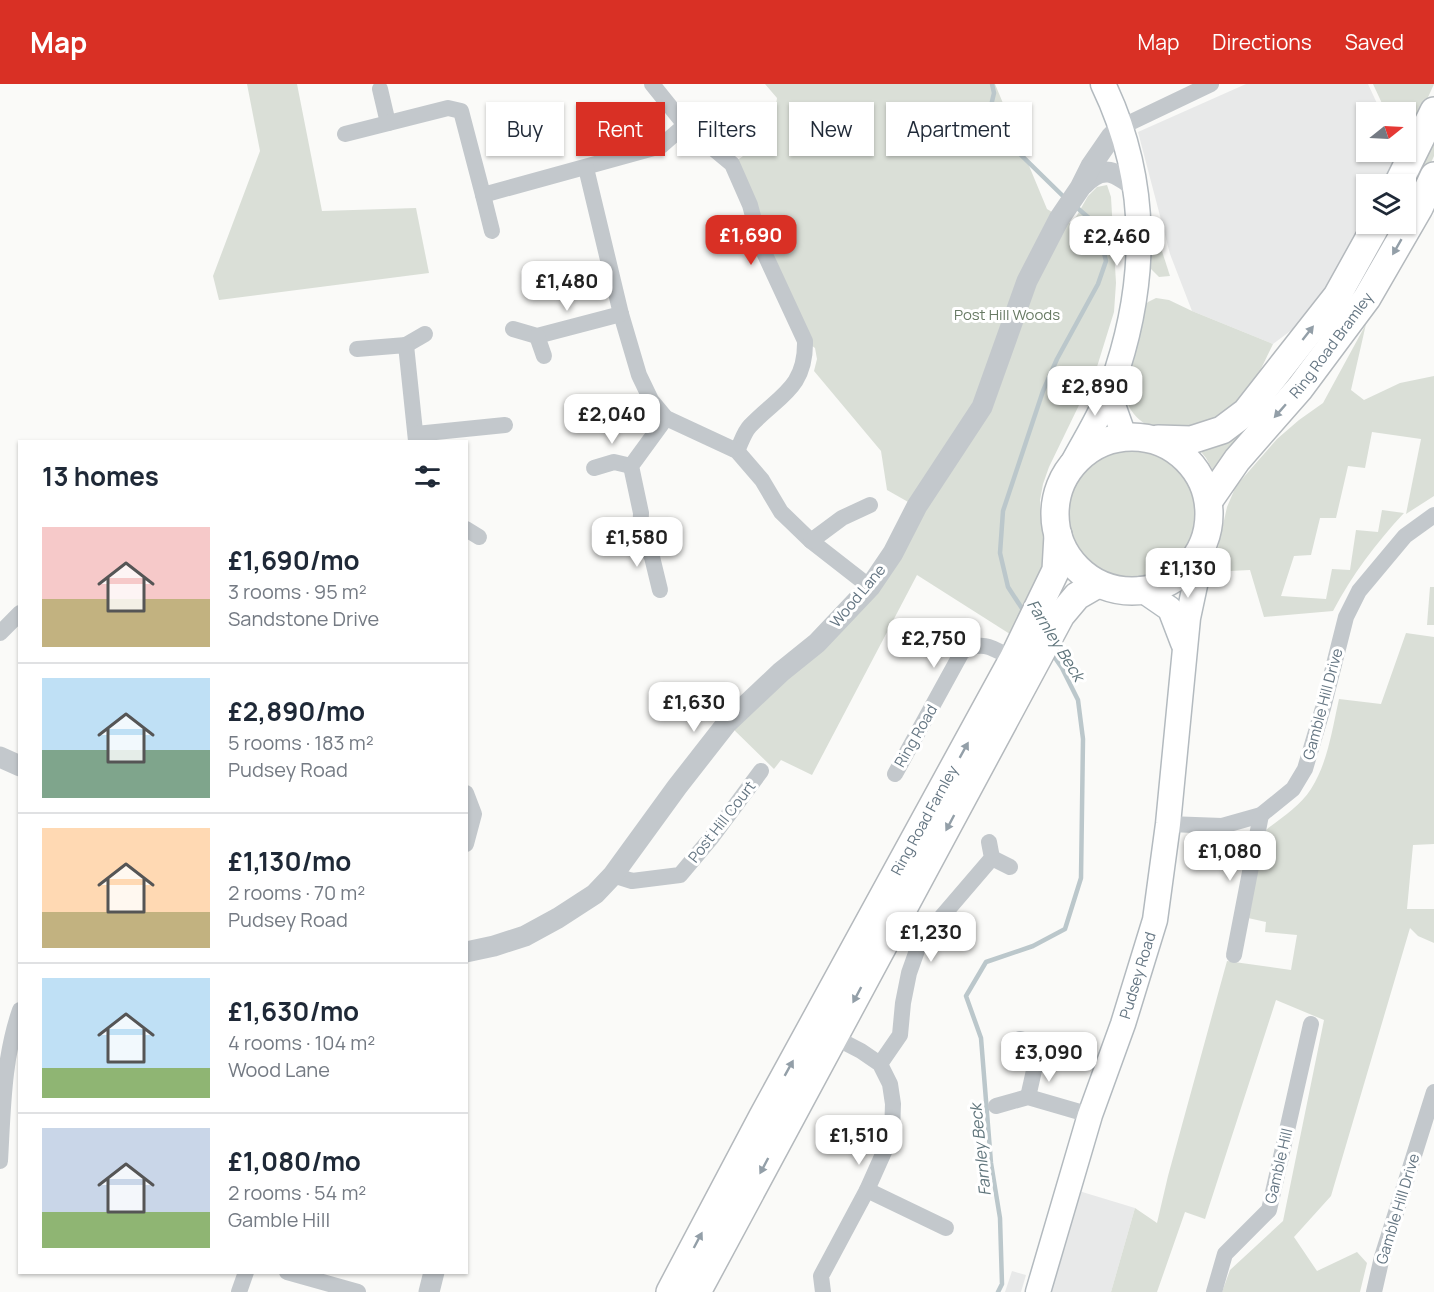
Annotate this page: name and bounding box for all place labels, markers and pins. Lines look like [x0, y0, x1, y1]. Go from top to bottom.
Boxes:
pin: £1,690 [702, 215, 800, 266]
pin: £2,460 [1068, 216, 1166, 267]
pin: £1,480 [518, 261, 616, 312]
pin: £2,890 [1046, 366, 1144, 417]
pin: £2,040 [563, 394, 661, 445]
pin: £1,580 [588, 517, 686, 568]
pin: £1,130 [1139, 548, 1237, 599]
pin: £2,750 [885, 618, 983, 669]
pin: £1,630 [645, 682, 743, 733]
pin: £1,080 [1181, 831, 1279, 882]
pin: £1,230 [882, 912, 980, 963]
pin: £3,090 [1000, 1032, 1098, 1083]
pin: £1,510 [810, 1115, 908, 1166]

